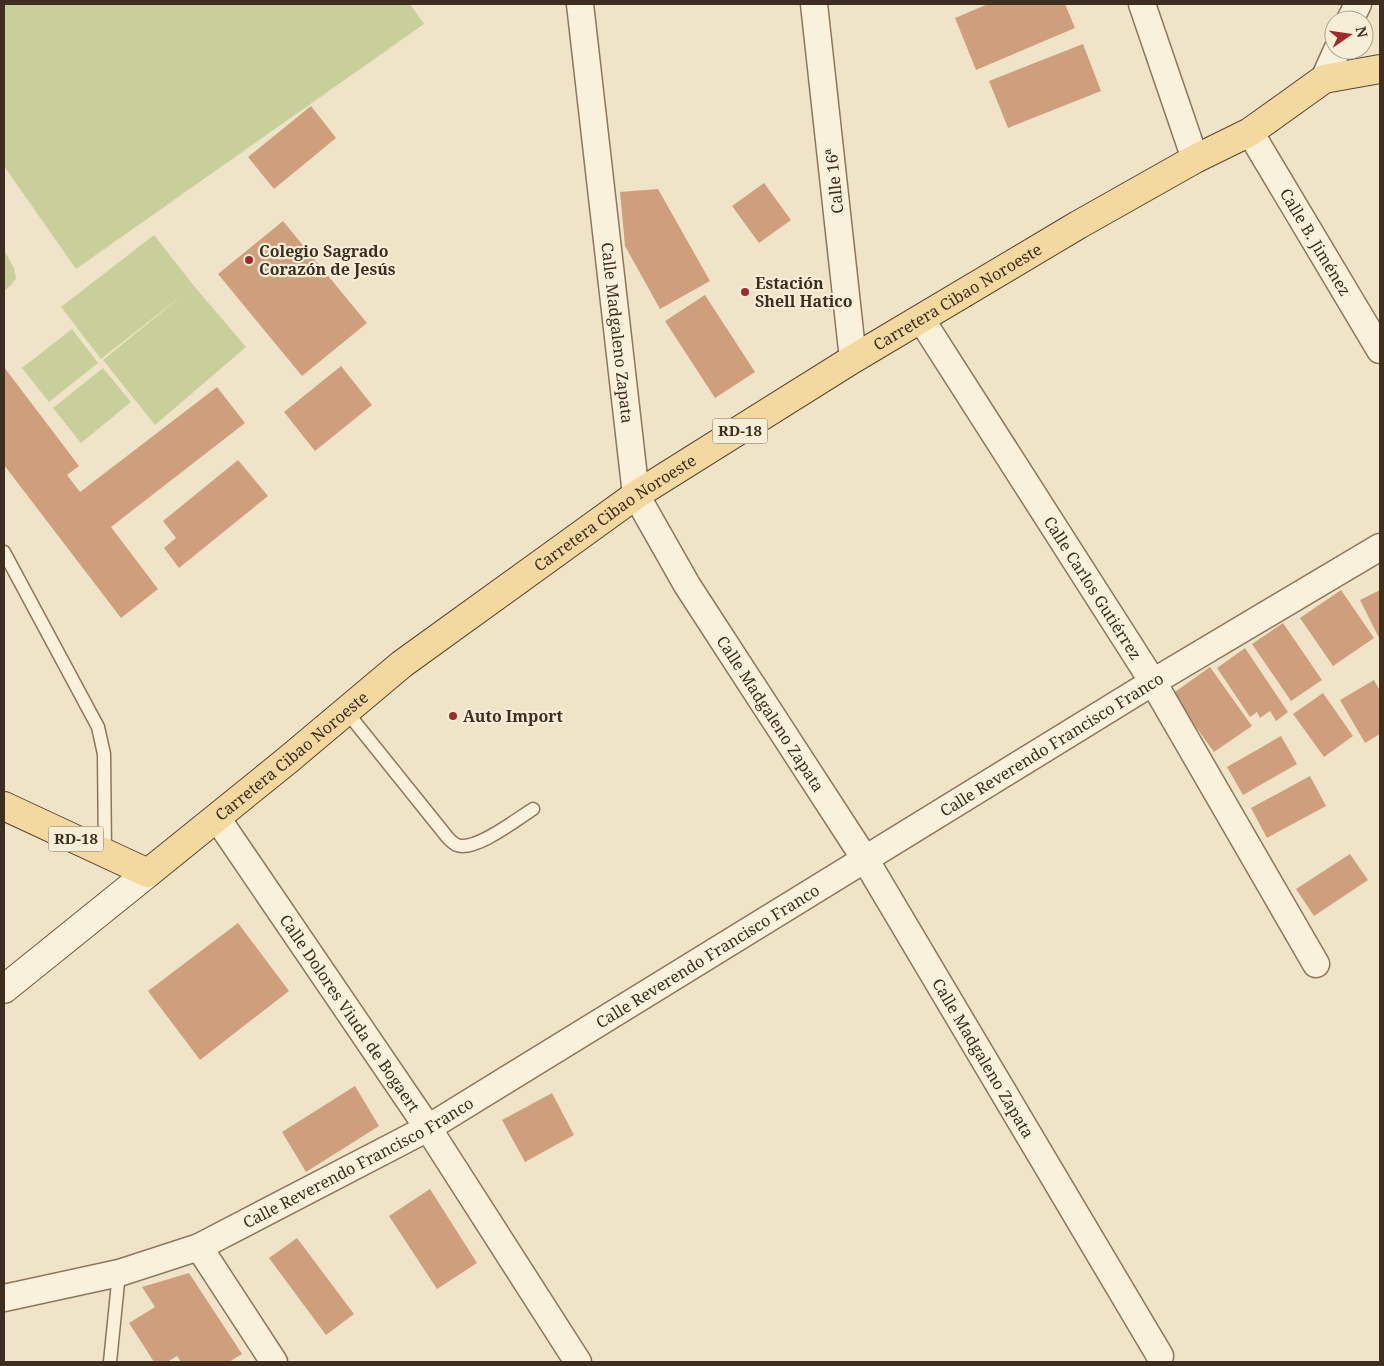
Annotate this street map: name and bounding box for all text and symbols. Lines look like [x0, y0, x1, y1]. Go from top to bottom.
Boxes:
north arrow [1324, 10, 1374, 60]
text: N [1352, 24, 1373, 39]
street label: Calle 16ª [820, 147, 848, 215]
street label: Calle B. Jiménez [1275, 184, 1356, 300]
street label: Carretera Cibao Noroeste [869, 238, 1046, 356]
place label: Colegio Sagrado Corazón de Jesús [259, 240, 396, 280]
street label: Calle Madgaleno Zapata [596, 241, 639, 425]
marker: Colegio Sagrado Corazón de Jesús [243, 254, 255, 266]
place label: Estación Shell Hatico [755, 272, 853, 312]
marker: Estación Shell Hatico [739, 286, 751, 298]
road number: RD-18 [712, 418, 768, 444]
street label: Carretera Cibao Noroeste [529, 449, 700, 576]
street label: Calle Carlos Gutiérrez [1039, 512, 1147, 664]
street label: Calle Madgaleno Zapata [712, 631, 829, 796]
street label: Calle Reverendo Francisco Franco [936, 667, 1167, 822]
street label: Carretera Cibao Noroeste [210, 686, 373, 826]
place label: Auto Import [463, 705, 564, 727]
marker: Auto Import [447, 710, 459, 722]
road number: RD-18 [48, 826, 104, 852]
street label: Calle Reverendo Francisco Franco [592, 879, 823, 1033]
street label: Calle Dolores Viuda de Bogaert [275, 910, 425, 1117]
street label: Calle Madgaleno Zapata [927, 974, 1039, 1142]
street label: Calle Reverendo Francisco Franco [239, 1092, 478, 1233]

